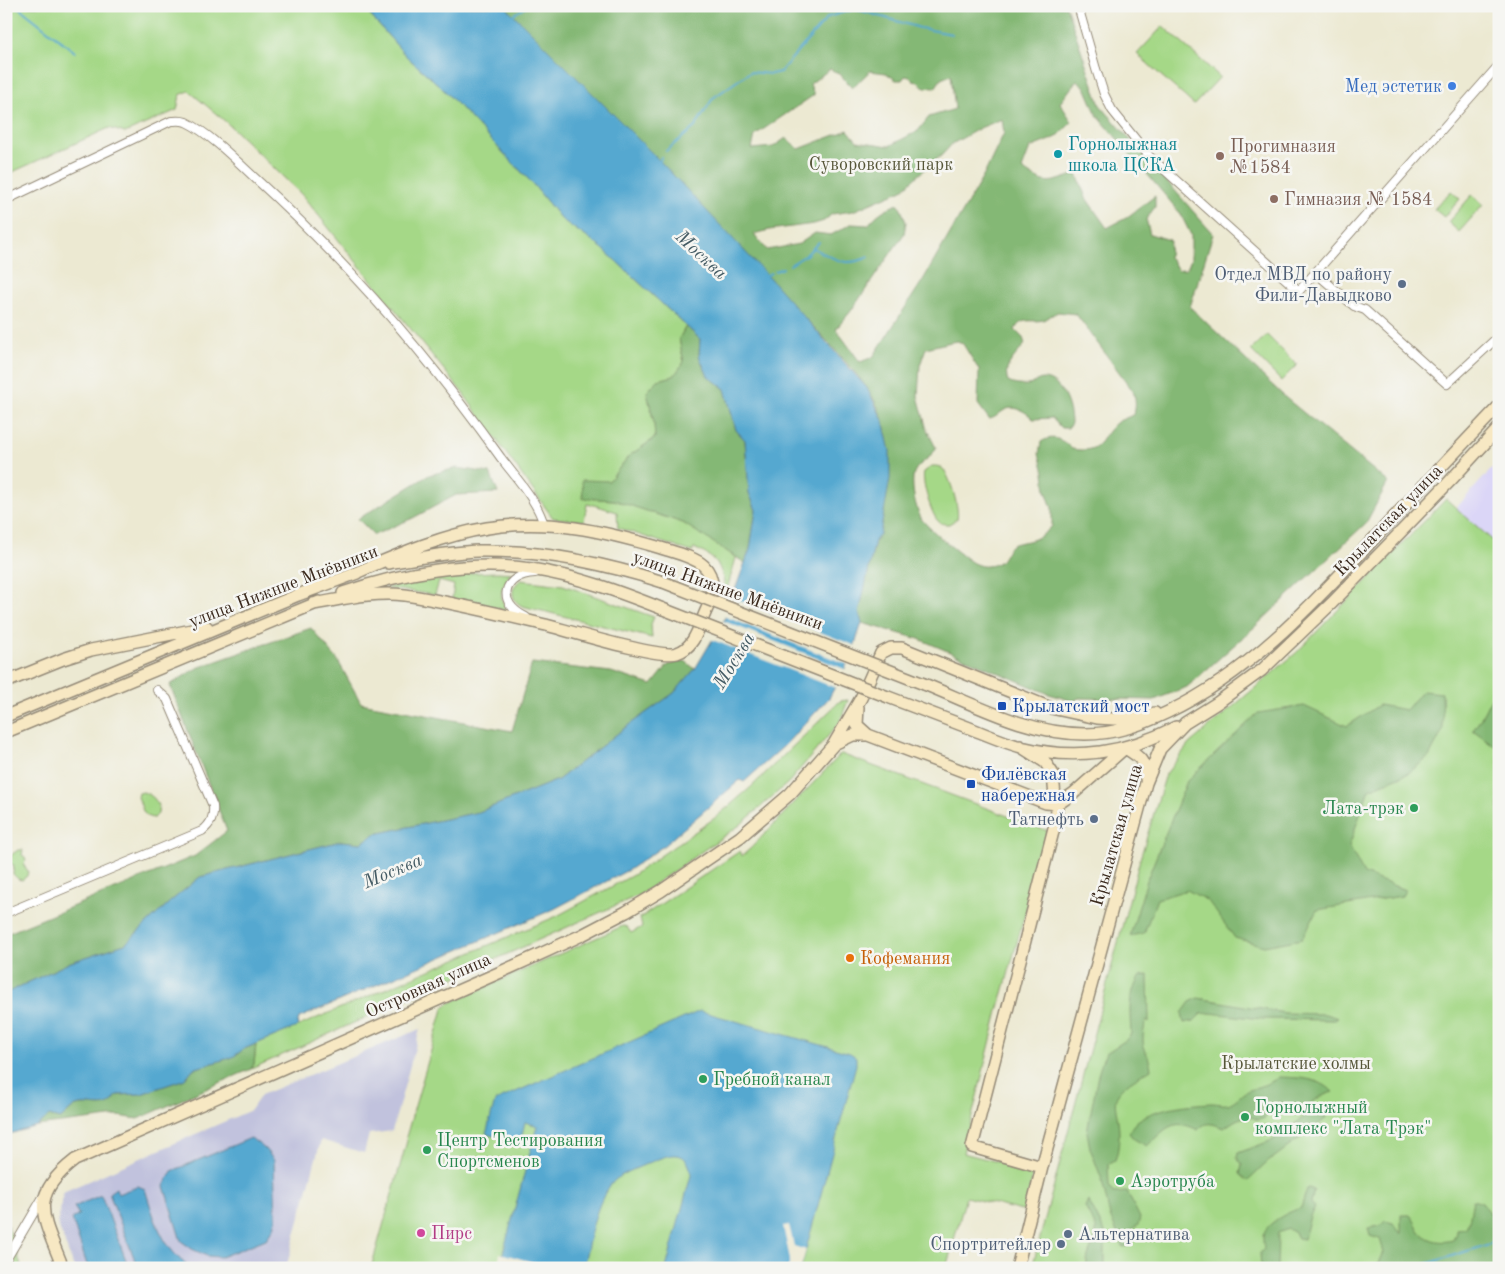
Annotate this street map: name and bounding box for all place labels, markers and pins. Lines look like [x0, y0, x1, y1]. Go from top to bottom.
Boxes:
place label: Мед эстетик [1345, 78, 1442, 96]
marker: Мед эстетик [1446, 80, 1458, 92]
place label: Горнолыжная школа ЦСКА [1068, 136, 1177, 175]
place label: Прогимназия №1584 [1230, 138, 1336, 177]
marker: Горнолыжная школа ЦСКА [1052, 148, 1064, 160]
marker: Прогимназия №1584 [1214, 150, 1226, 162]
place label: Гимназия № 1584 [1284, 191, 1432, 209]
marker: Гимназия № 1584 [1268, 193, 1280, 205]
place label: Отдел МВД по району Фили-Давыдково [1214, 266, 1392, 305]
marker: Отдел МВД по району Фили-Давыдково [1396, 278, 1408, 290]
place label: Крылатский мост [1012, 698, 1150, 716]
marker: Крылатский мост [996, 700, 1008, 712]
place label: Филёвская набережная [981, 766, 1076, 805]
marker: Филёвская набережная [965, 778, 977, 790]
place label: Лата-трэк [1322, 800, 1404, 818]
marker: Лата-трэк [1408, 802, 1420, 814]
place label: Татнефть [1008, 811, 1084, 830]
marker: Татнефть [1088, 813, 1100, 825]
place label: Кофемания [860, 950, 950, 969]
marker: Кофемания [844, 952, 856, 964]
place label: Гребной канал [713, 1071, 831, 1089]
marker: Гребной канал [697, 1073, 709, 1085]
place label: Горнолыжный комплекс "Лата Трэк" [1255, 1099, 1431, 1138]
marker: Горнолыжный комплекс "Лата Трэк" [1239, 1111, 1251, 1123]
place label: Центр Тестирования Спортсменов [437, 1132, 603, 1171]
marker: Центр Тестирования Спортсменов [421, 1144, 433, 1156]
place label: Аэротруба [1130, 1173, 1215, 1191]
marker: Аэротруба [1114, 1175, 1126, 1187]
place label: Пирс [431, 1225, 472, 1243]
place label: Альтернатива [1078, 1226, 1190, 1244]
marker: Пирс [415, 1227, 427, 1239]
marker: Альтернатива [1062, 1228, 1074, 1240]
place label: Спортритейлер [930, 1236, 1051, 1254]
marker: Спортритейлер [1055, 1238, 1067, 1250]

